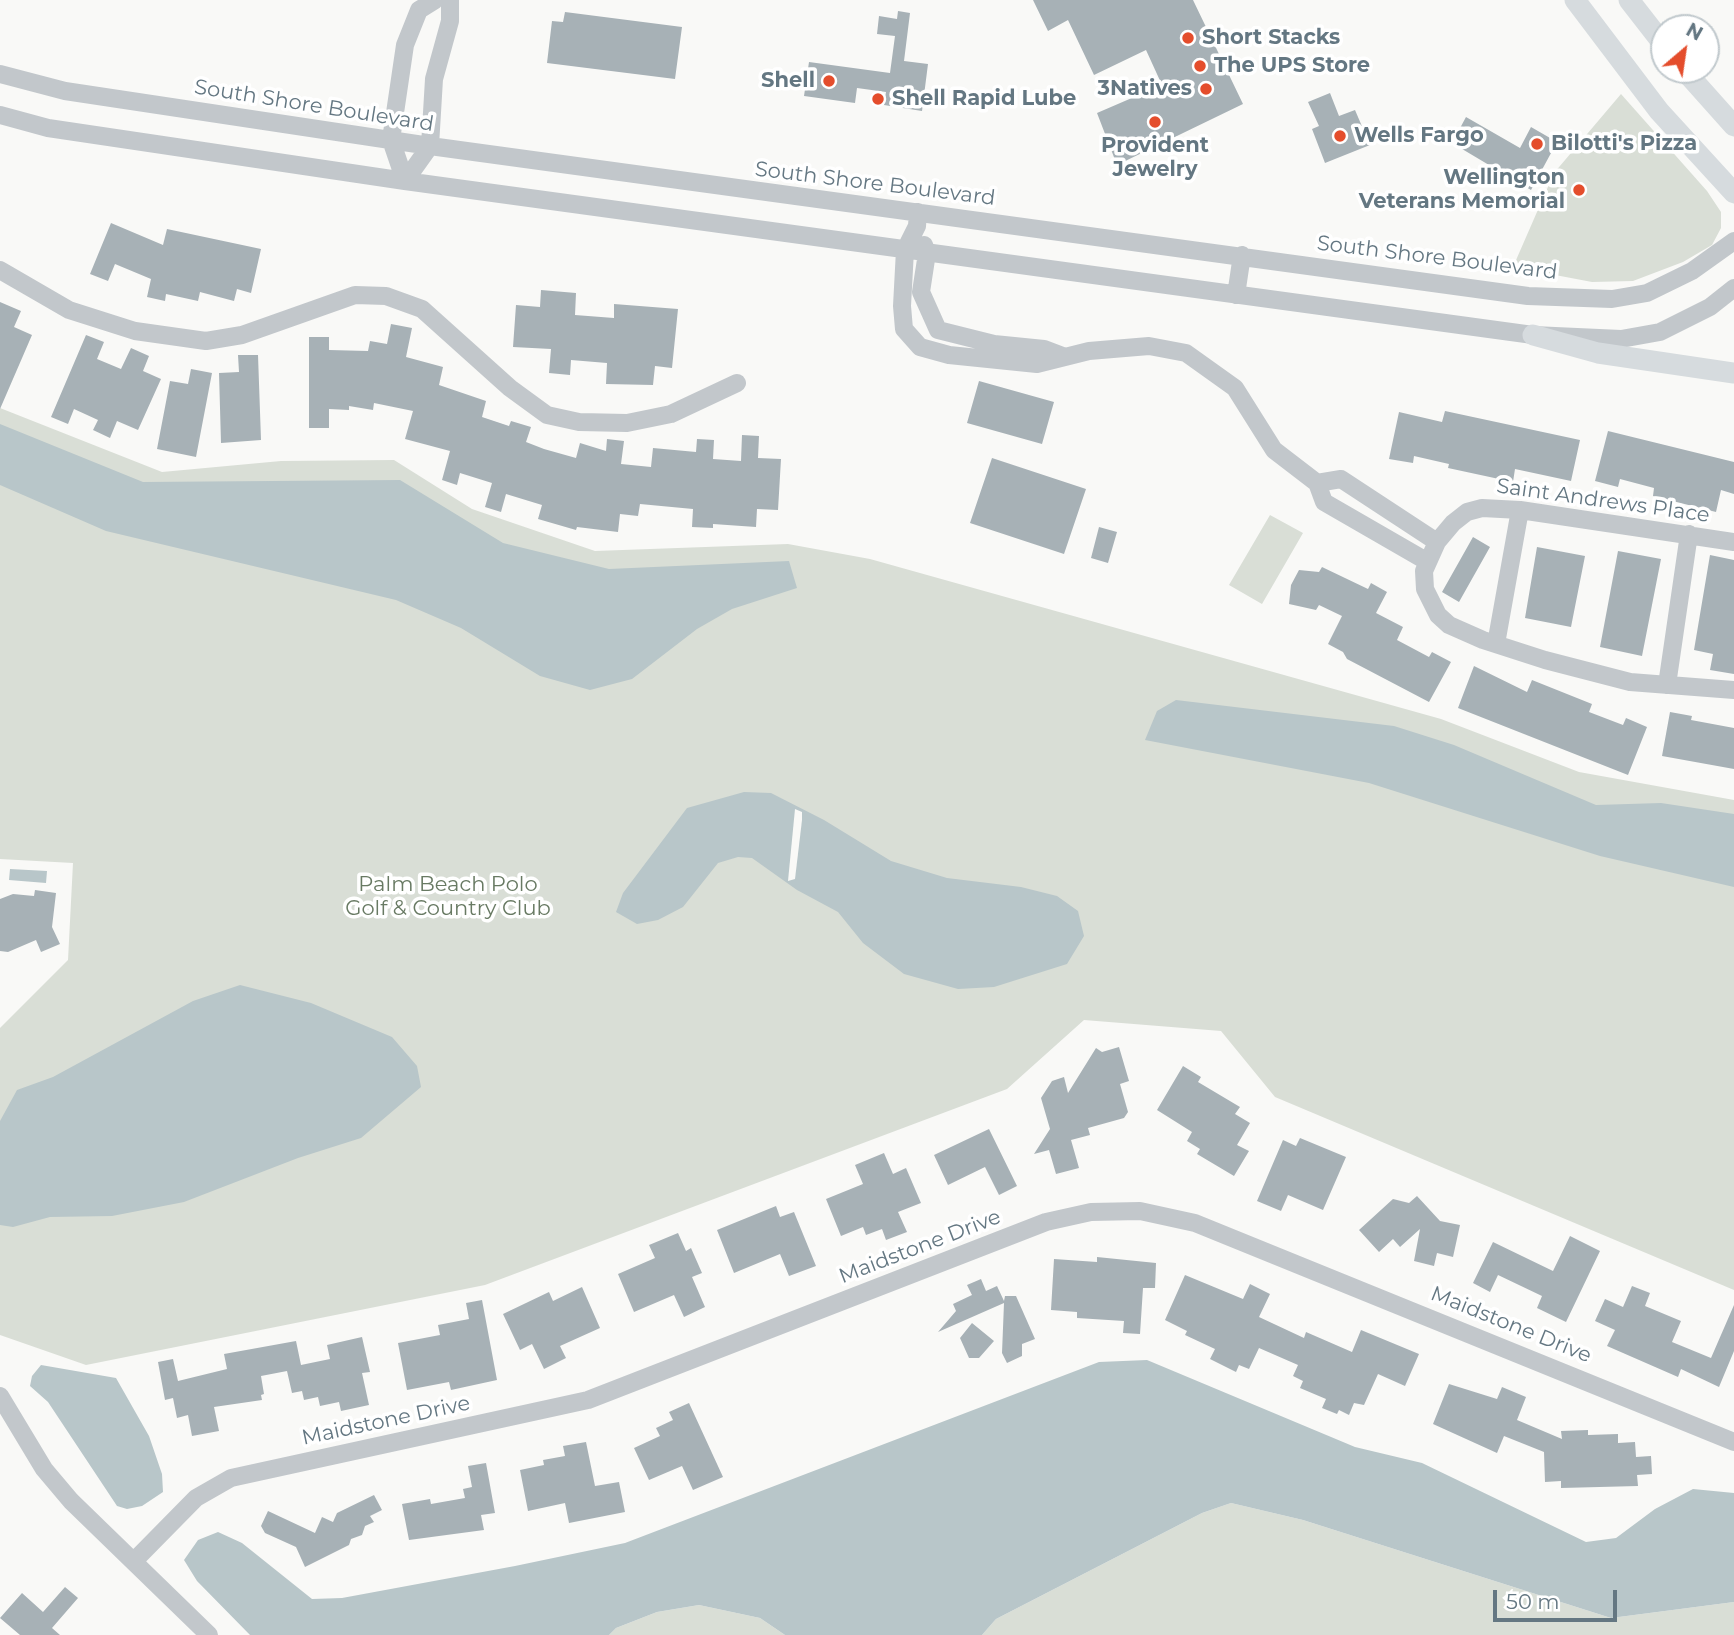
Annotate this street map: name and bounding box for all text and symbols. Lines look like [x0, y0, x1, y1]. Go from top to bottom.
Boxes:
north arrow [1650, 14, 1720, 84]
text: N [1682, 18, 1707, 46]
place label: Short Stacks [1202, 25, 1340, 51]
marker: Short Stacks [1180, 30, 1196, 46]
place label: The UPS Store [1214, 53, 1370, 79]
marker: The UPS Store [1192, 58, 1208, 74]
place label: Shell [761, 68, 815, 94]
marker: Shell [821, 73, 837, 89]
street label: South Shore Boulevard [193, 75, 435, 137]
place label: 3Natives [1098, 76, 1192, 102]
marker: 3Natives [1198, 81, 1214, 97]
place label: Shell Rapid Lube [892, 86, 1076, 112]
marker: Shell Rapid Lube [870, 91, 886, 107]
marker: Provident Jewelry [1147, 114, 1163, 130]
place label: Wells Fargo [1354, 123, 1484, 149]
marker: Wells Fargo [1332, 128, 1348, 144]
place label: Bilotti's Pizza [1551, 131, 1697, 157]
place label: Provident Jewelry [1101, 133, 1209, 183]
marker: Bilotti's Pizza [1529, 136, 1545, 152]
street label: South Shore Boulevard [753, 157, 997, 211]
place label: Wellington Veterans Memorial [1359, 165, 1565, 215]
marker: Wellington Veterans Memorial [1571, 182, 1587, 198]
street label: South Shore Boulevard [1315, 231, 1559, 285]
street label: Saint Andrews Place [1495, 474, 1711, 528]
park label: Palm Beach Polo Golf & Country Club [345, 872, 551, 922]
street label: Maidstone Drive [836, 1205, 1004, 1289]
street label: Maidstone Drive [1427, 1281, 1595, 1369]
street label: Maidstone Drive [300, 1391, 472, 1451]
scale bar [1496, 1576, 1620, 1620]
text: 50 m [1506, 1589, 1560, 1614]

